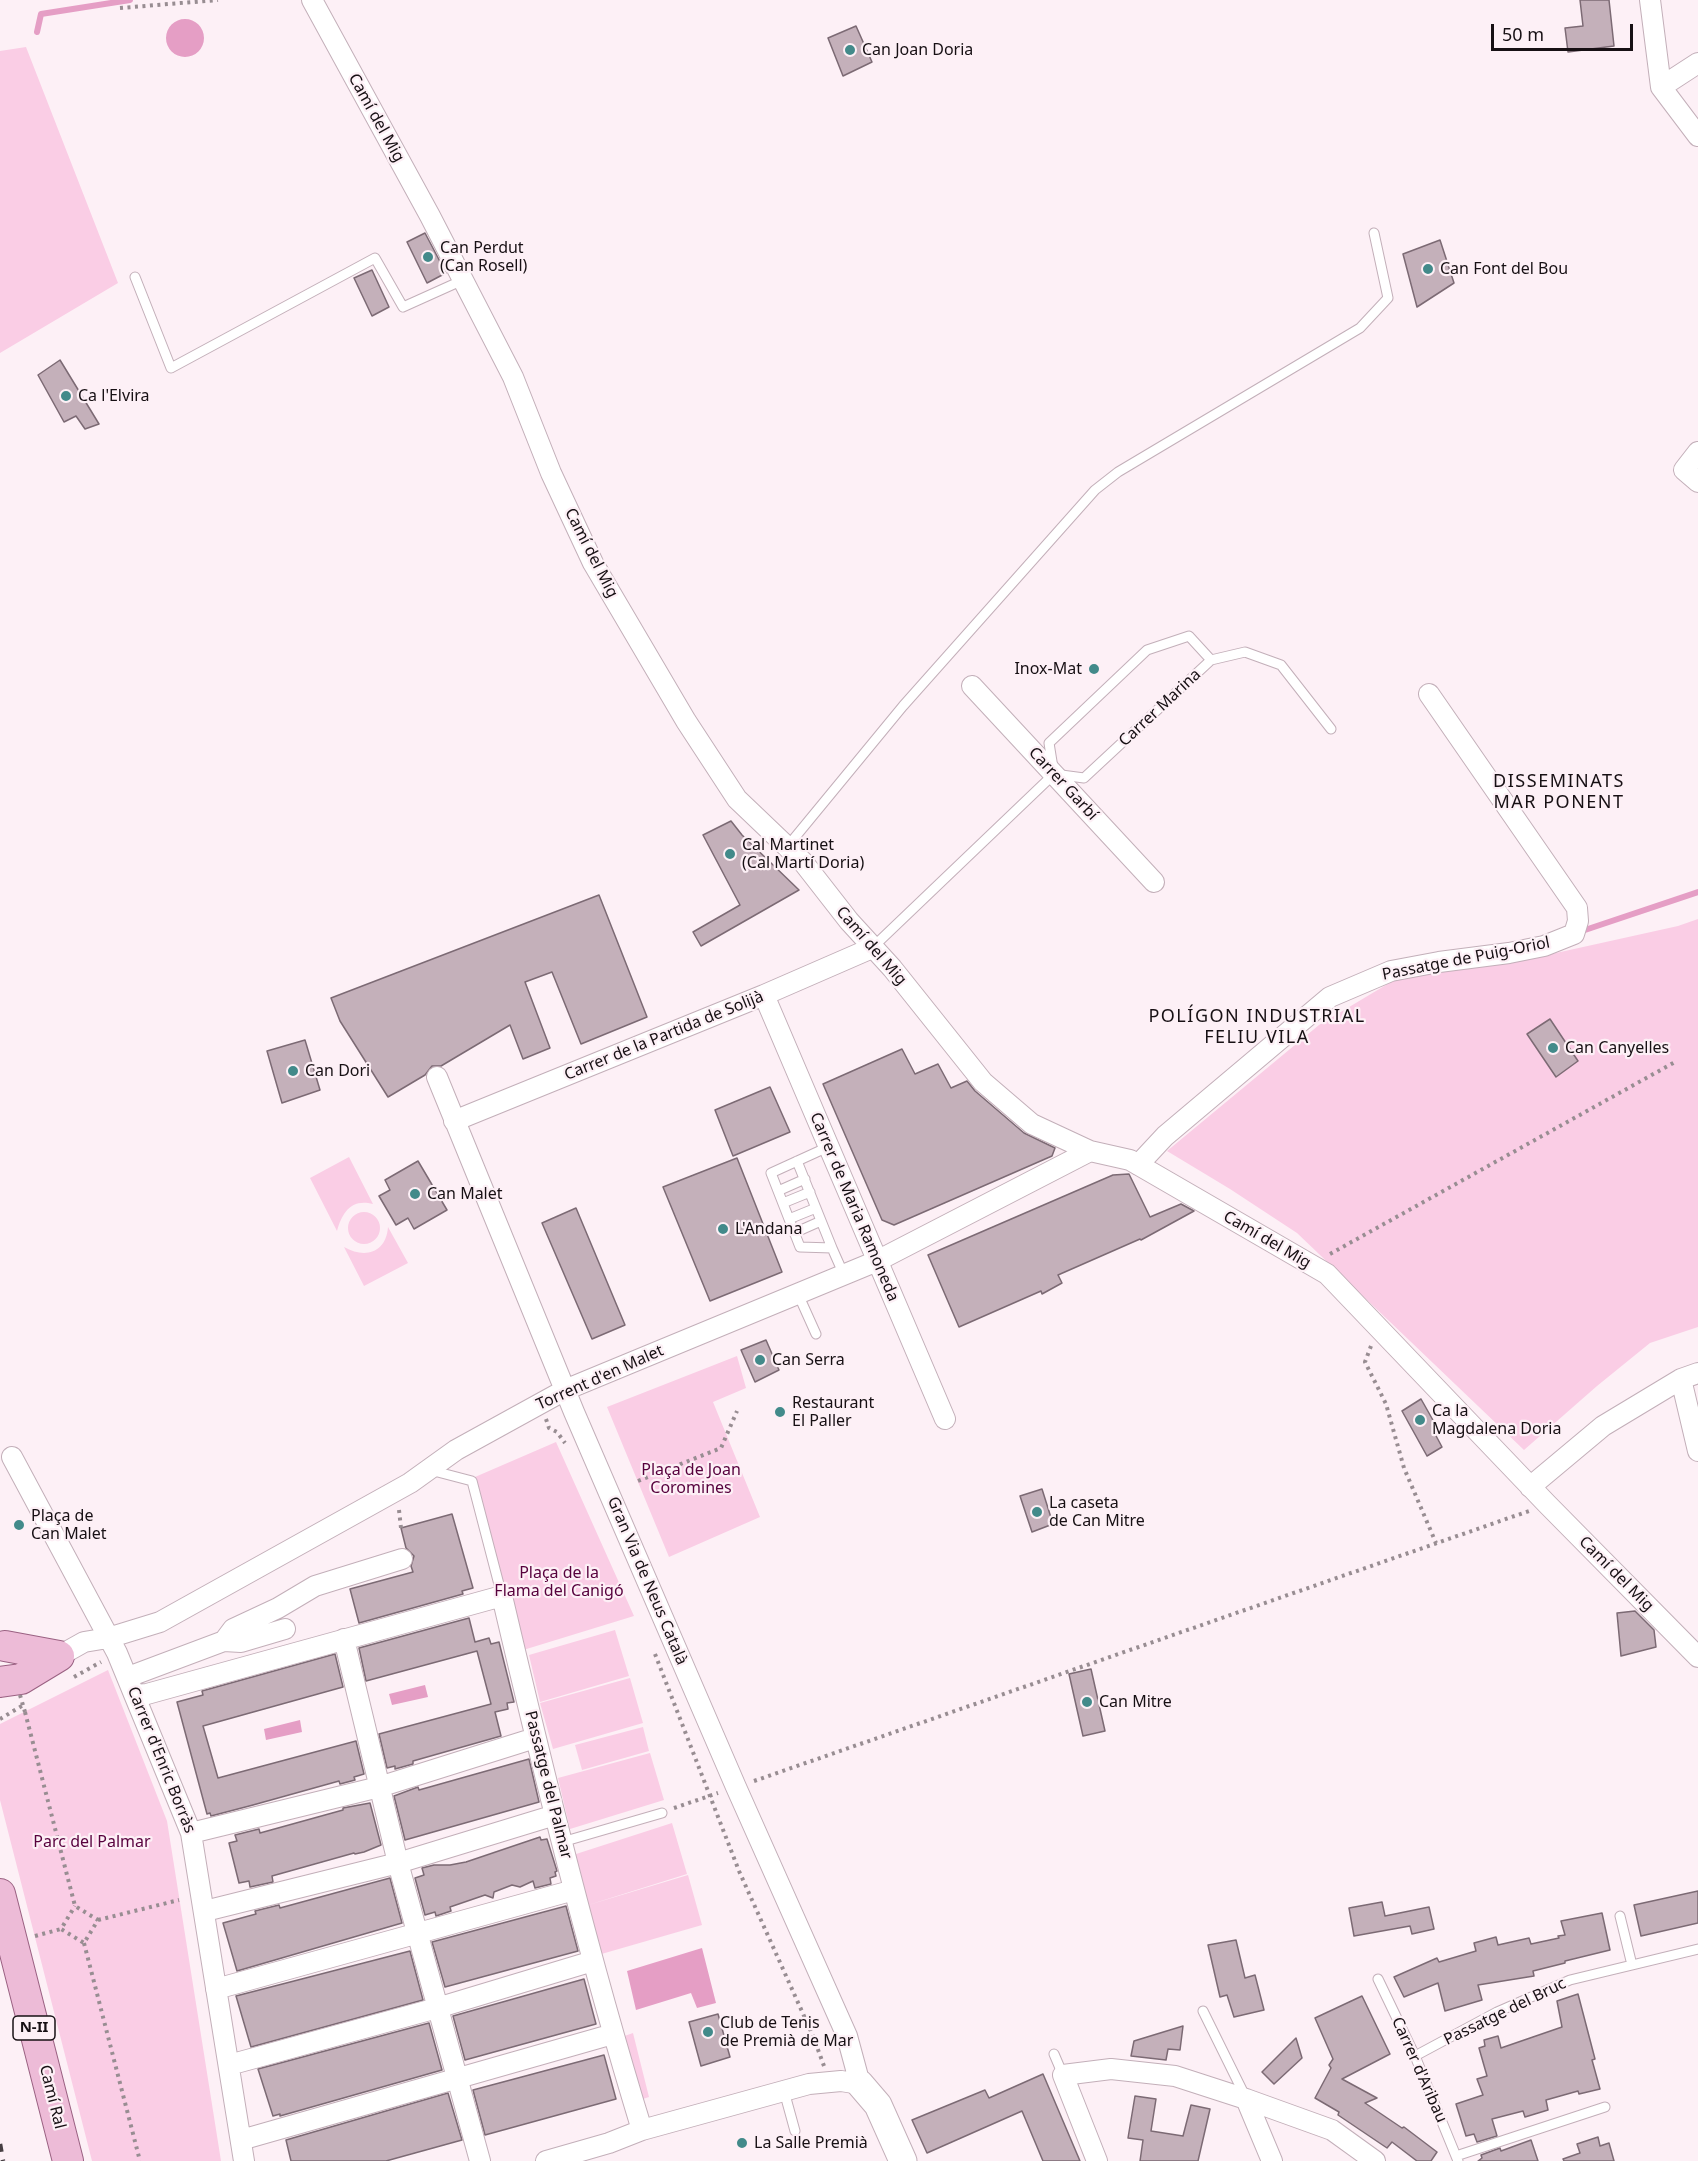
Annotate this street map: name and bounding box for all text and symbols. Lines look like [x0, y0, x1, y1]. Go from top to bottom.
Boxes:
scale bar [1494, 12, 1636, 50]
text: 50 m [1502, 22, 1544, 46]
place label: Can Joan Doria [862, 40, 973, 60]
marker: Can Joan Doria [843, 43, 857, 57]
street label: Camí del Mig [344, 71, 408, 165]
place label: Can Perdut (Can Rosell) [440, 238, 527, 276]
marker: Can Perdut (Can Rosell) [421, 250, 435, 264]
place label: Can Font del Bou [1440, 259, 1568, 279]
marker: Can Font del Bou [1421, 262, 1435, 276]
place label: Ca l'Elvira [78, 386, 150, 406]
marker: Ca l'Elvira [59, 389, 73, 403]
street label: Camí del Mig [560, 505, 622, 601]
place label: Inox-Mat [1014, 659, 1082, 679]
marker: Inox-Mat [1087, 662, 1101, 676]
street label: Carrer Marina [1115, 665, 1205, 751]
street label: Carrer Garbí [1024, 743, 1102, 825]
district label: DISSEMINATS MAR PONENT [1493, 771, 1625, 814]
place label: Cal Martinet (Cal Martí Doria) [742, 835, 864, 873]
marker: Cal Martinet (Cal Martí Doria) [723, 847, 737, 861]
street label: Camí del Mig [832, 903, 910, 989]
street label: Passatge de Puig-Oriol [1380, 933, 1552, 985]
street label: Carrer de la Partida de Solijà [562, 987, 766, 1085]
district label: POLÍGON INDUSTRIAL FELIU VILA [1148, 1006, 1366, 1048]
place label: Can Canyelles [1565, 1038, 1669, 1058]
marker: Can Canyelles [1546, 1041, 1560, 1055]
place label: Can Dori [305, 1061, 370, 1081]
marker: Can Dori [286, 1064, 300, 1078]
street label: Carrer de Maria Ramoneda [805, 1110, 903, 1304]
place label: Can Malet [427, 1184, 503, 1204]
marker: Can Malet [408, 1187, 422, 1201]
street label: Camí del Mig [1220, 1207, 1314, 1273]
place label: L'Andana [735, 1219, 802, 1239]
marker: L'Andana [716, 1222, 730, 1236]
street label: Torrent d'en Malet [533, 1341, 667, 1415]
place label: Can Serra [772, 1350, 845, 1370]
marker: Can Serra [753, 1353, 767, 1367]
place label: Restaurant El Paller [792, 1393, 874, 1431]
place label: Ca la Magdalena Doria [1432, 1401, 1561, 1439]
marker: Restaurant El Paller [773, 1405, 787, 1419]
marker: Ca la Magdalena Doria [1413, 1413, 1427, 1427]
park label: Plaça de Joan Coromines [641, 1460, 741, 1498]
place label: La caseta de Can Mitre [1049, 1493, 1145, 1531]
street label: Gran Via de Neus Català [603, 1494, 691, 1668]
marker: La caseta de Can Mitre [1030, 1505, 1044, 1519]
place label: Plaça de Can Malet [31, 1506, 107, 1544]
marker: Plaça de Can Malet [12, 1518, 26, 1532]
street label: Camí del Mig [1575, 1533, 1657, 1615]
park label: Plaça de la Flama del Canigó [494, 1563, 624, 1601]
street label: Carrer d'Enric Borràs [123, 1684, 199, 1836]
place label: Can Mitre [1099, 1692, 1172, 1712]
marker: Can Mitre [1080, 1695, 1094, 1709]
street label: Passatge del Palmar [520, 1709, 576, 1861]
park label: Parc del Palmar [33, 1832, 151, 1852]
street label: Passatge del Bruc [1441, 1974, 1569, 2050]
place label: Club de Tenis de Premià de Mar [720, 2013, 853, 2051]
street label: Carrer d'Aribau [1387, 2014, 1451, 2126]
road number: N-II [13, 2016, 55, 2040]
marker: Club de Tenis de Premià de Mar [701, 2025, 715, 2039]
street label: Camí Ral [35, 2063, 69, 2131]
place label: La Salle Premià [754, 2133, 868, 2153]
marker: La Salle Premià [735, 2136, 749, 2150]

